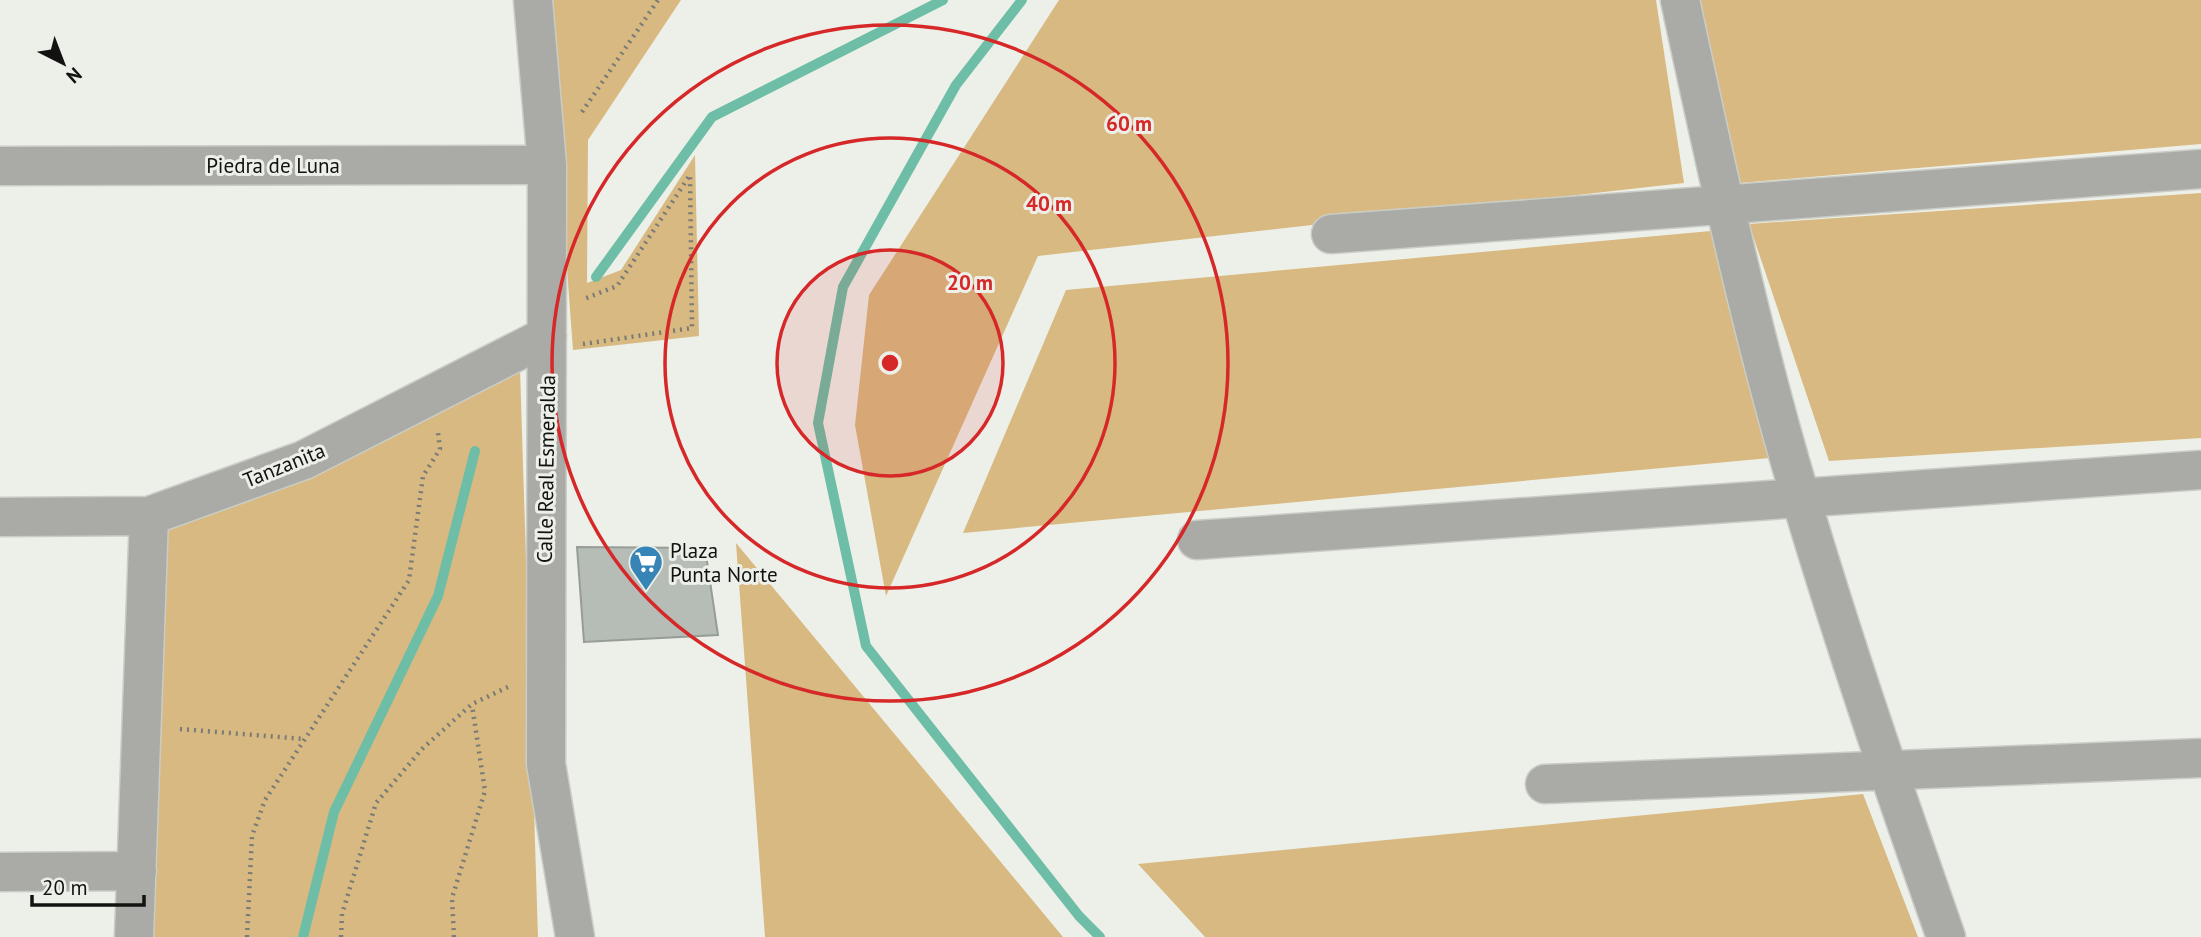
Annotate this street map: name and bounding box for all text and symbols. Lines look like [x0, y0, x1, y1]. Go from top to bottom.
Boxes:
north arrow [28, 28, 98, 98]
text: N [62, 63, 87, 89]
text: 60 m [1106, 110, 1152, 137]
street label: Piedra de Luna [206, 152, 340, 179]
text: 40 m [1026, 190, 1072, 217]
text: 20 m [947, 269, 993, 296]
centre of rings [878, 351, 902, 375]
street label: Calle Real Esmeralda [531, 375, 561, 563]
street label: Tanzanita [239, 436, 329, 494]
place label: Plaza Punta Norte [670, 537, 778, 588]
supermarket icon: Plaza Punta Norte [627, 543, 665, 592]
scale bar [32, 864, 144, 908]
text: 20 m [42, 874, 88, 901]

